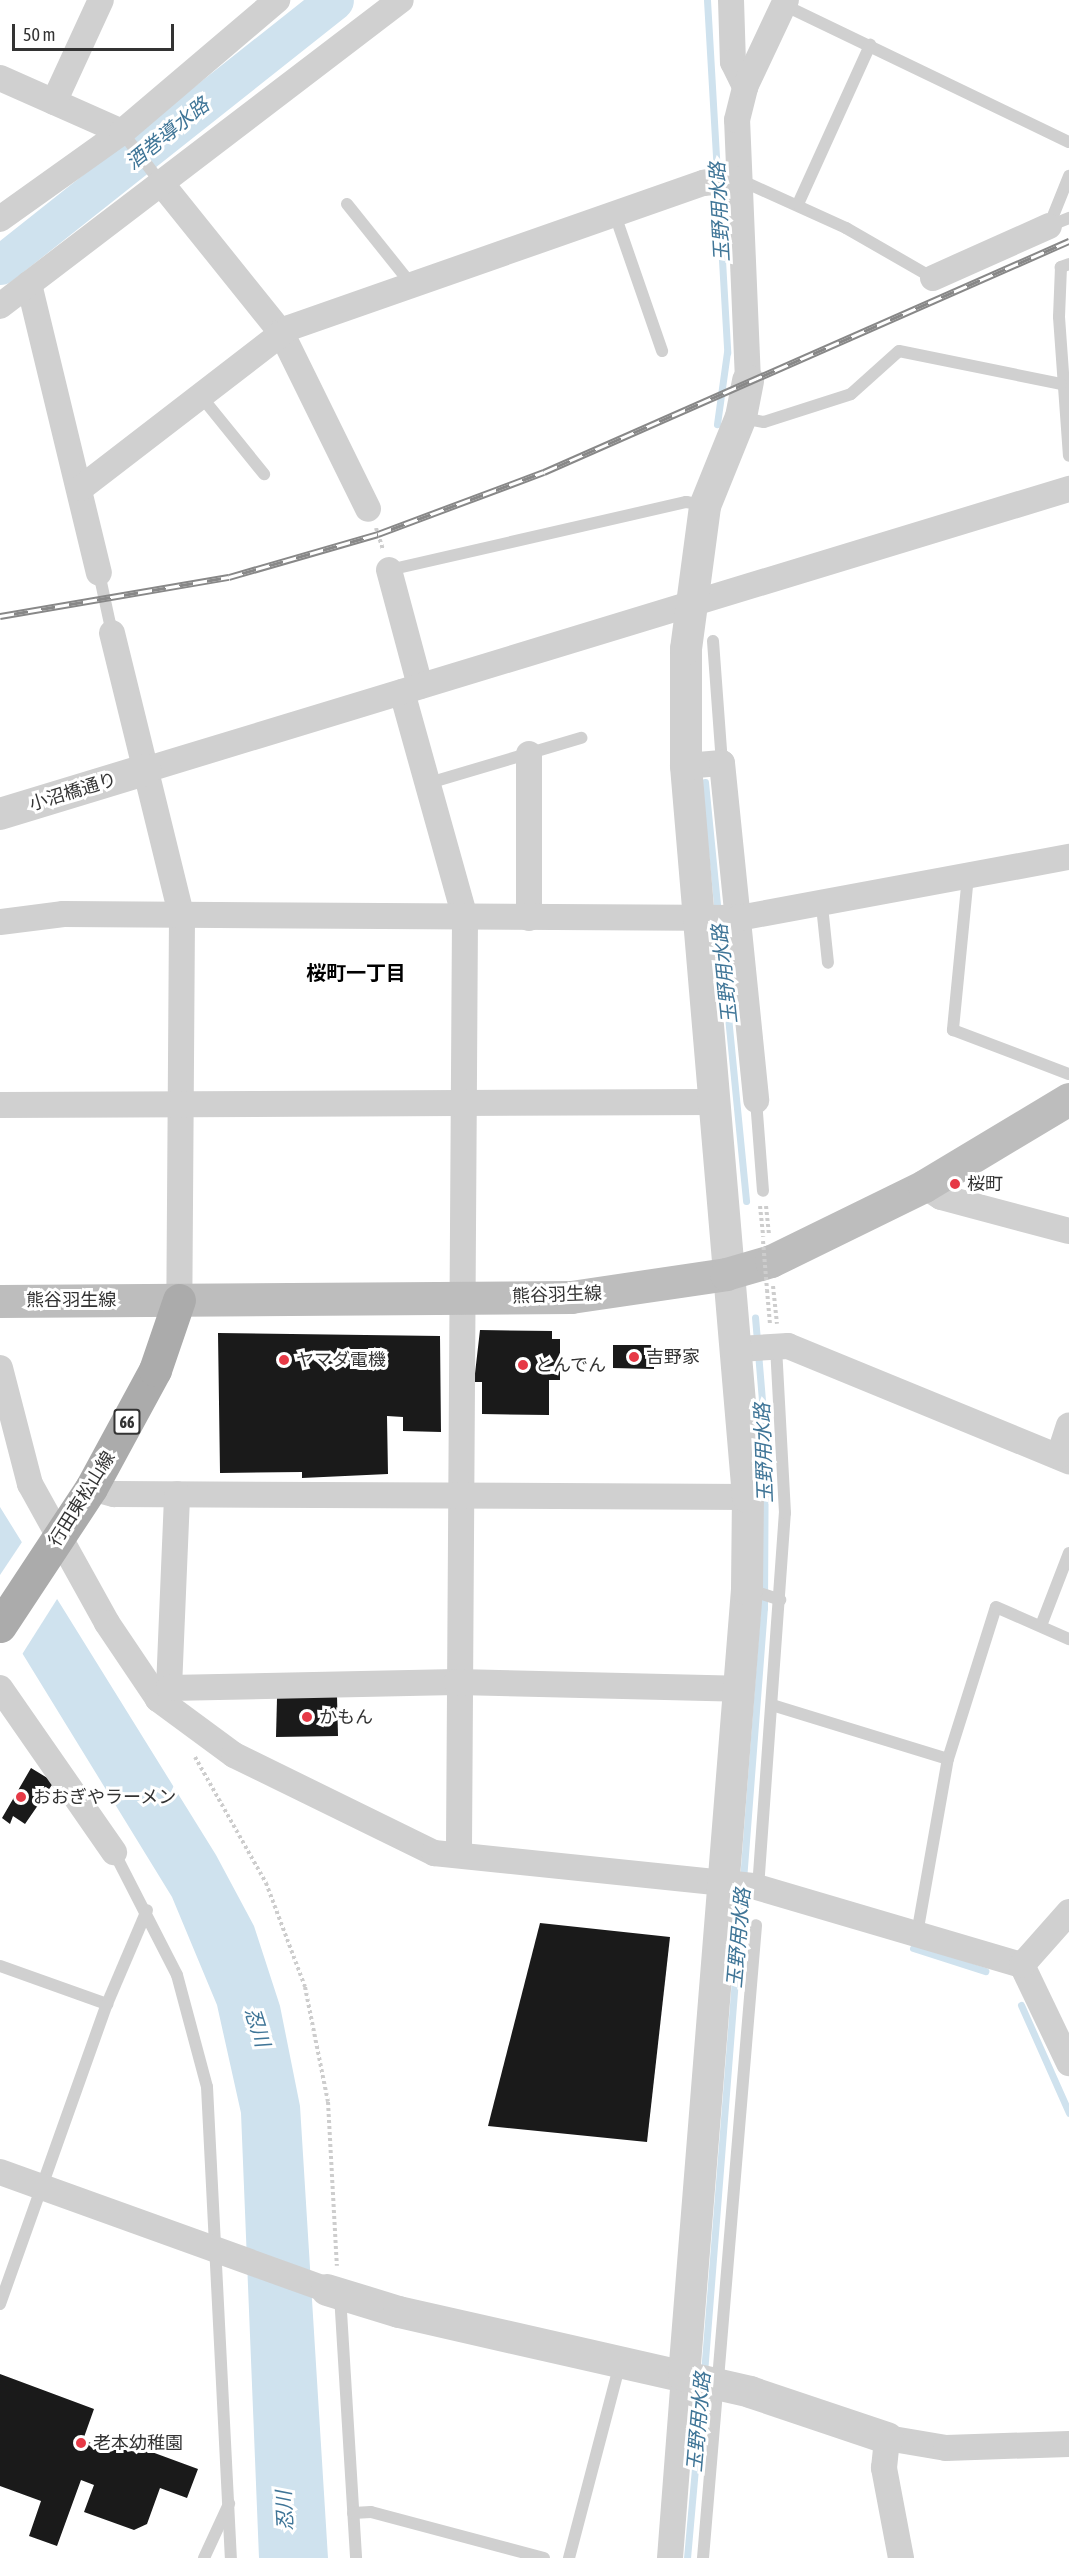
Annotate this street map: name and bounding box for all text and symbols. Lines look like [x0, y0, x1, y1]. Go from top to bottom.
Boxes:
scale bar [15, 12, 177, 50]
text: 50 m [23, 24, 55, 45]
water label: 酒巻導水路 [121, 92, 213, 174]
water label: 玉野用水路 [704, 161, 734, 263]
street label: 小沼橋通り [27, 769, 119, 815]
water label: 玉野用水路 [707, 923, 741, 1025]
district label: 桜町一丁目 [306, 960, 406, 984]
place label: 桜町 [967, 1173, 1003, 1195]
marker: 桜町 [948, 1177, 962, 1191]
street label: 熊谷羽生線 [512, 1283, 602, 1307]
street label: 熊谷羽生線 [26, 1289, 116, 1311]
place label: 吉野家 [646, 1346, 700, 1368]
place label: ヤマダ電機 [296, 1349, 386, 1371]
marker: 吉野家 [627, 1350, 641, 1364]
marker: ヤマダ電機 [277, 1353, 291, 1367]
place label: とんでん [535, 1354, 607, 1376]
marker: とんでん [516, 1358, 530, 1372]
water label: 玉野用水路 [749, 1403, 777, 1503]
road number: 66 [112, 1409, 142, 1435]
street label: 行田東松山線 [44, 1447, 120, 1551]
place label: かもん [319, 1706, 373, 1728]
marker: かもん [300, 1710, 314, 1724]
place label: おおぎやラーメン [33, 1786, 177, 1808]
marker: おおぎやラーメン [14, 1790, 28, 1804]
water label: 玉野用水路 [722, 1887, 754, 1989]
water label: 忍川 [240, 2004, 276, 2050]
water label: 玉野用水路 [682, 2371, 714, 2473]
place label: 老本幼稚園 [93, 2432, 183, 2454]
marker: 老本幼稚園 [74, 2436, 88, 2450]
water label: 忍川 [271, 2490, 297, 2532]

